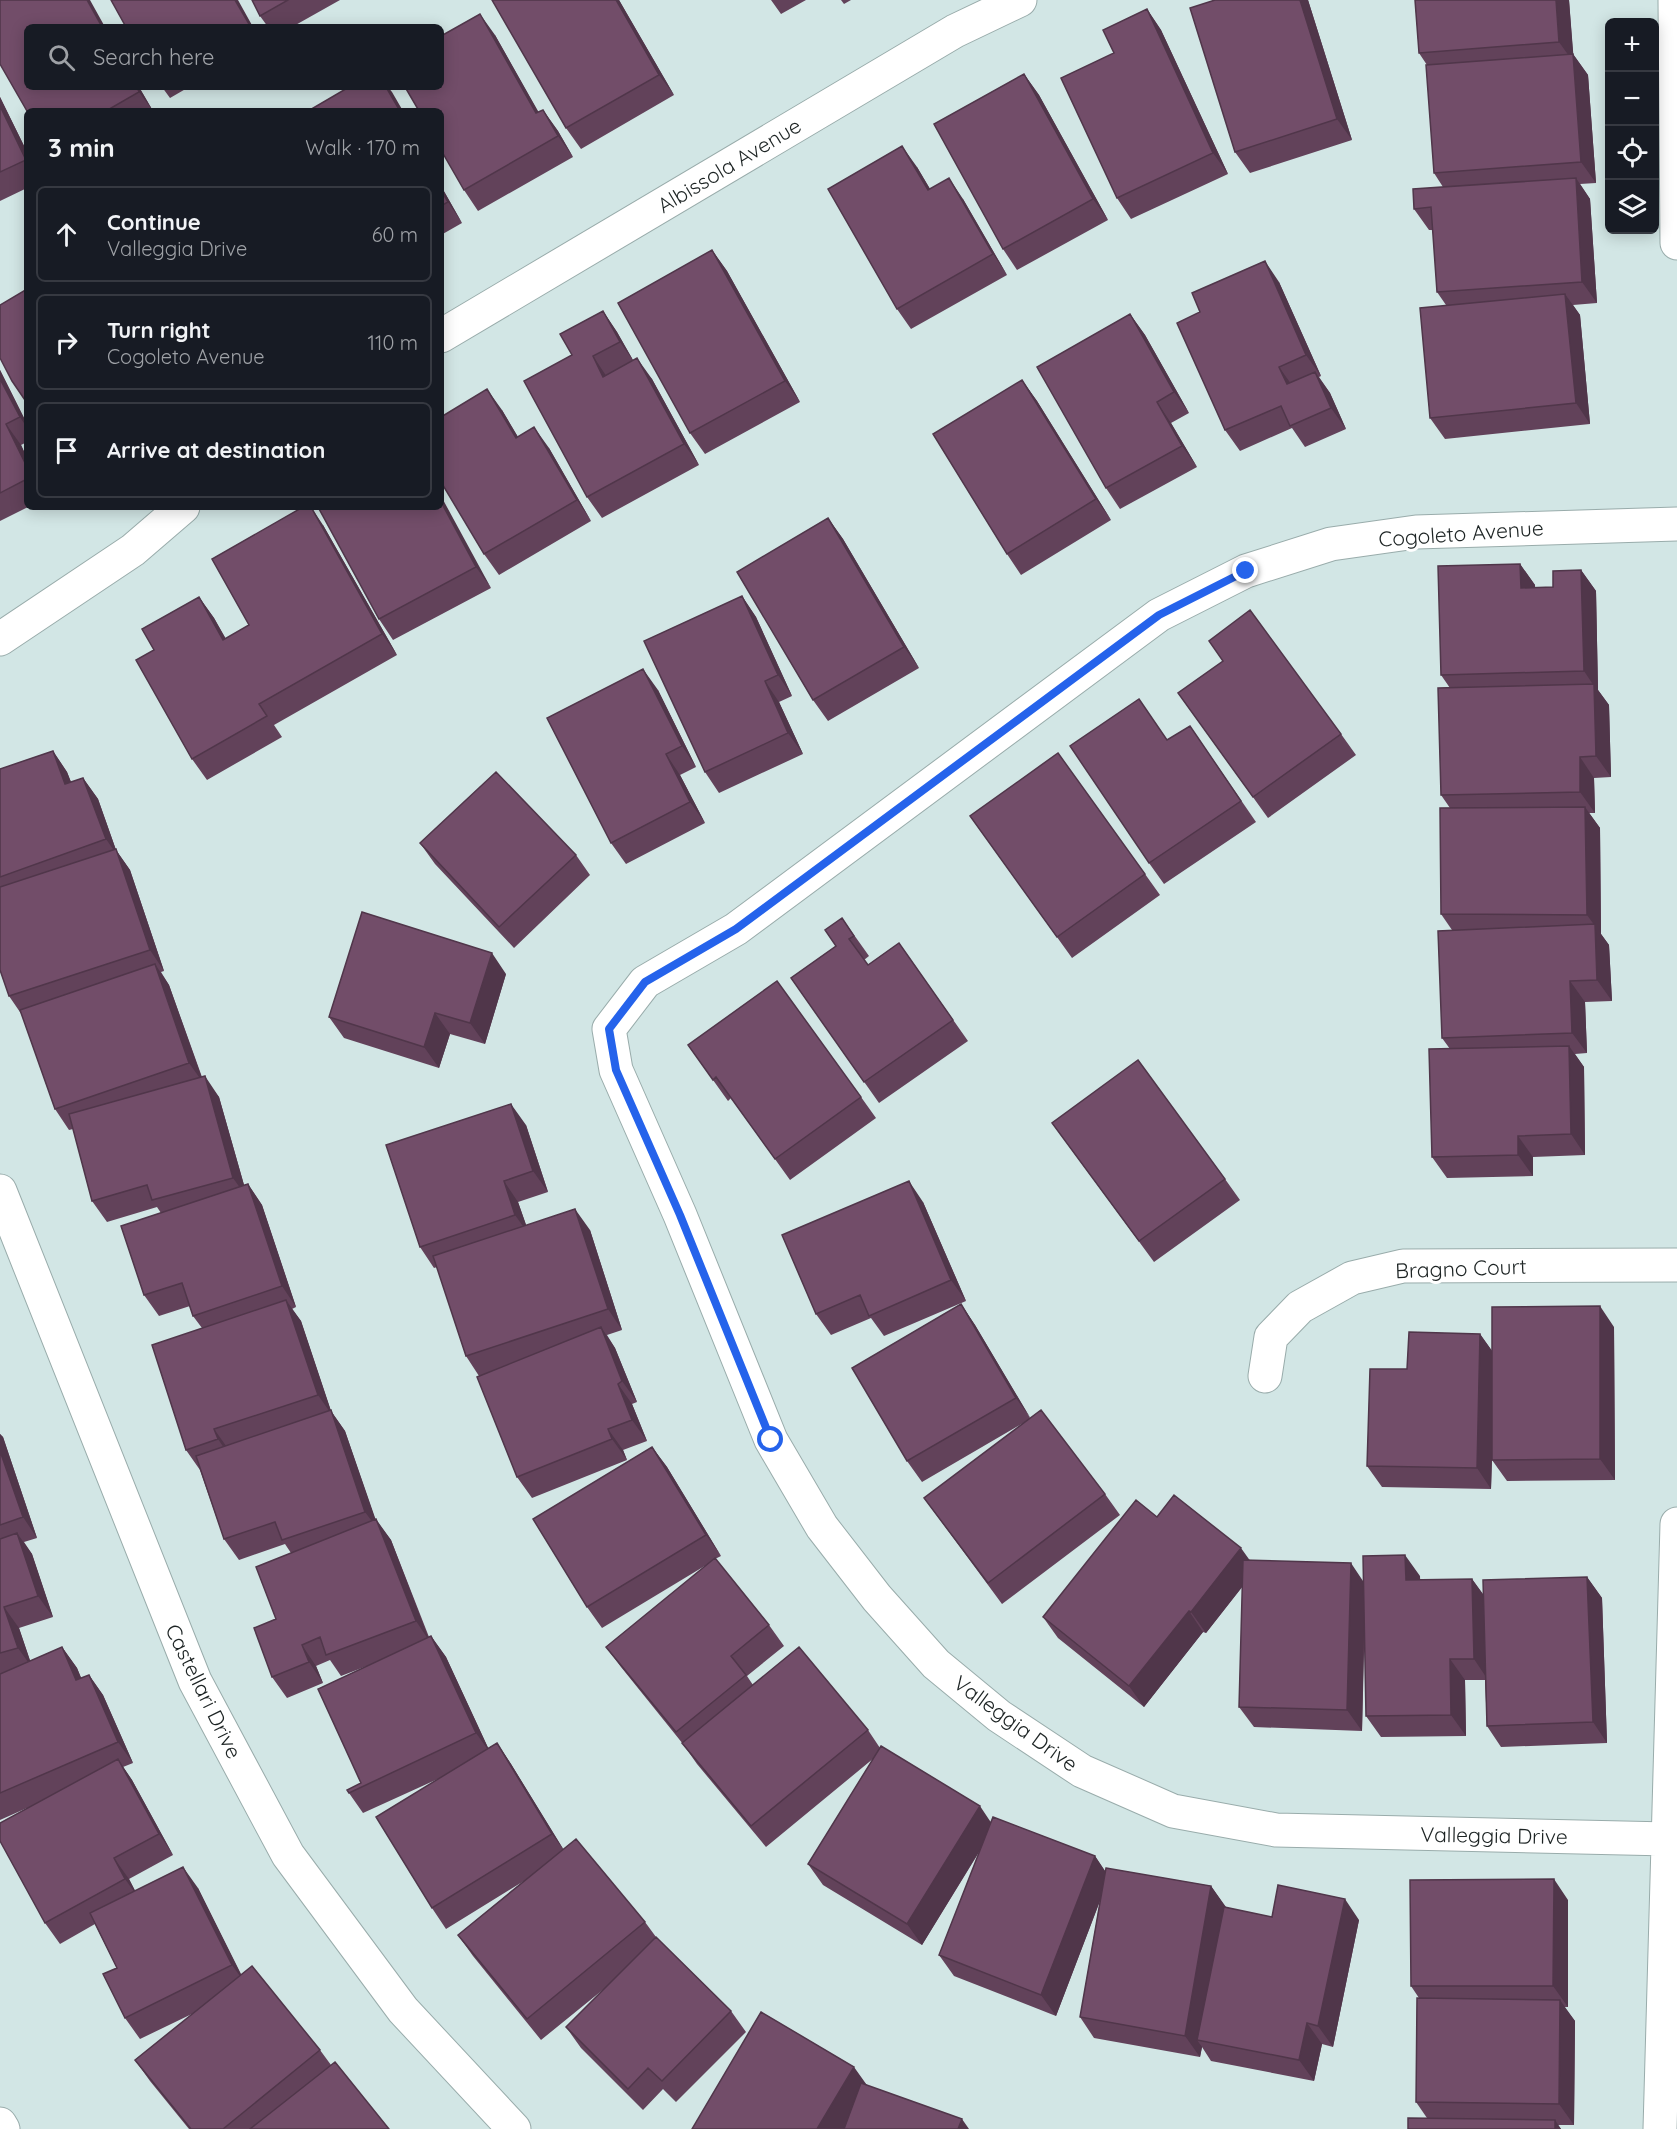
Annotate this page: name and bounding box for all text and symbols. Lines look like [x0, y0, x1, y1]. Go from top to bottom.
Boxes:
map controls [1605, 18, 1659, 234]
button: + [1605, 18, 1659, 72]
search box [24, 24, 444, 90]
icon: search [45, 41, 78, 74]
text: Search here [93, 43, 214, 71]
button: − [1605, 72, 1659, 126]
street label: Albissola Avenue [652, 112, 806, 218]
button: locate [1605, 126, 1659, 180]
text: 3 min [48, 131, 115, 164]
text: Walk · 170 m [305, 135, 420, 160]
button: layers [1605, 180, 1659, 234]
text: Continue [107, 208, 201, 236]
icon: ahead [50, 218, 83, 251]
text: 60 m [372, 222, 418, 247]
text: Valleggia Drive [107, 236, 247, 261]
text: Turn right [107, 316, 211, 344]
icon: right [50, 326, 83, 359]
text: 110 m [368, 330, 418, 355]
text: Cogoleto Avenue [107, 344, 265, 369]
icon: arrive [50, 434, 83, 467]
text: Arrive at destination [107, 436, 325, 464]
street label: Cogoleto Avenue [1378, 514, 1544, 552]
route end [1232, 557, 1258, 583]
street label: Bragno Court [1395, 1253, 1527, 1283]
route start [757, 1426, 783, 1452]
street label: Castellari Drive [160, 1619, 248, 1763]
street label: Valleggia Drive [949, 1669, 1083, 1777]
street label: Valleggia Drive [1420, 1821, 1568, 1849]

